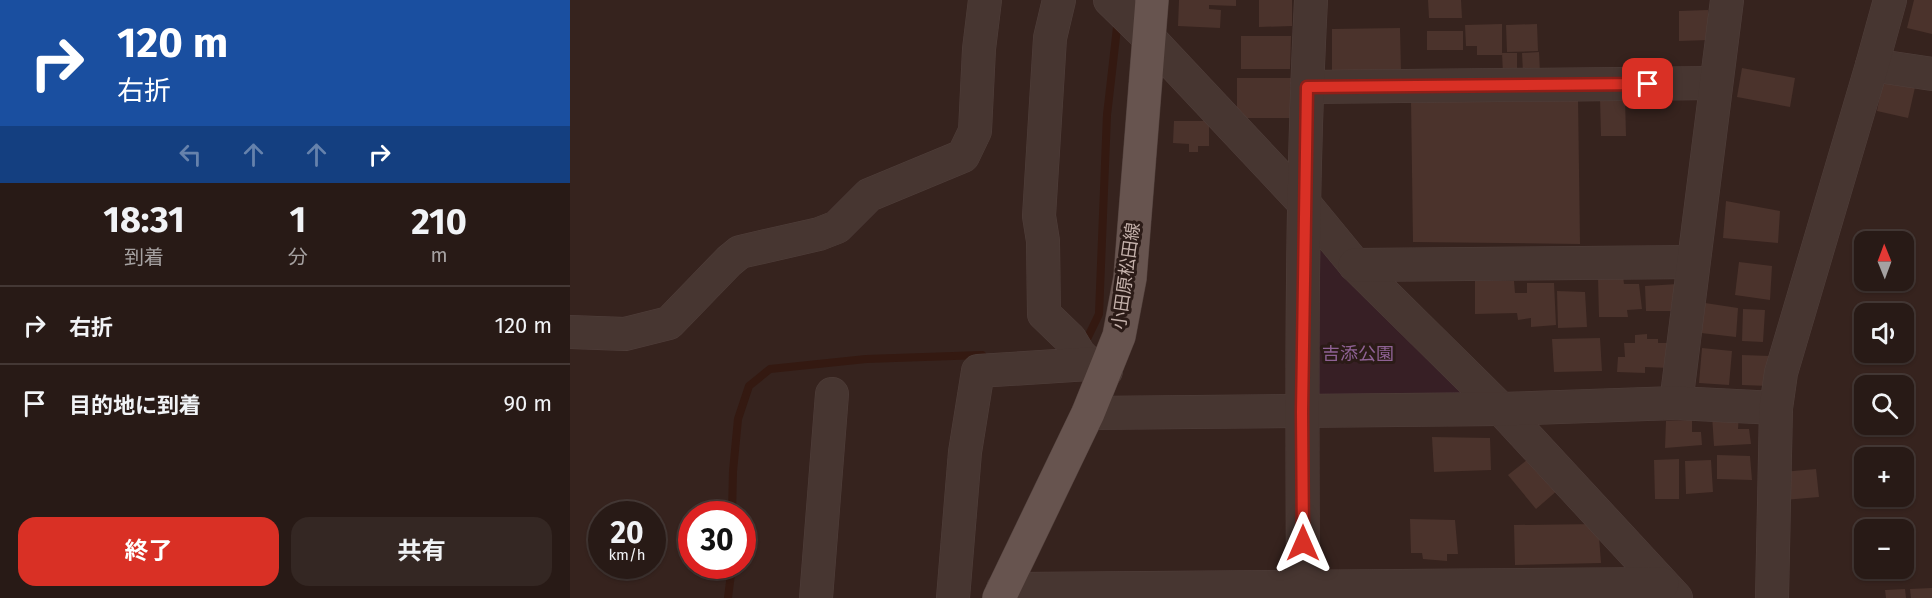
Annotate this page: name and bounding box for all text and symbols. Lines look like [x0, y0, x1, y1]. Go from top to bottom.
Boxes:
text: 120 m [117, 18, 228, 68]
icon: right [18, 24, 96, 102]
pin [1622, 58, 1673, 109]
icon: arrive [1631, 67, 1664, 100]
text: 右折 [117, 75, 171, 107]
icon: left [174, 138, 207, 171]
icon: ahead [237, 138, 270, 171]
icon: ahead [300, 138, 333, 171]
icon: right [363, 138, 396, 171]
text: 18:31 [103, 198, 185, 242]
text: 1 [290, 198, 306, 242]
text: 210 [411, 200, 467, 244]
street label: 小田原松田線 [1108, 221, 1144, 331]
north arrow [1854, 231, 1914, 291]
map controls [1854, 231, 1914, 579]
text: m [430, 243, 448, 267]
text: 到着 [124, 245, 164, 269]
text: 分 [288, 245, 308, 269]
button: sound [1854, 303, 1914, 363]
icon: right [18, 309, 51, 342]
text: 120 m [495, 312, 552, 339]
text: 右折 [69, 314, 113, 341]
park label: 吉添公園 [1322, 343, 1394, 365]
button: search [1854, 375, 1914, 435]
icon: arrive [18, 387, 51, 420]
text: 90 m [503, 390, 552, 417]
text: 目的地に到着 [69, 392, 201, 419]
button: + [1854, 447, 1914, 507]
speed limit sign: 30 [678, 501, 756, 579]
position arrow [1271, 511, 1335, 575]
text: 20 [610, 515, 644, 551]
button: 終了 [18, 517, 279, 586]
button: 共有 [291, 517, 552, 586]
button: − [1854, 519, 1914, 579]
text: km/h [608, 546, 646, 564]

